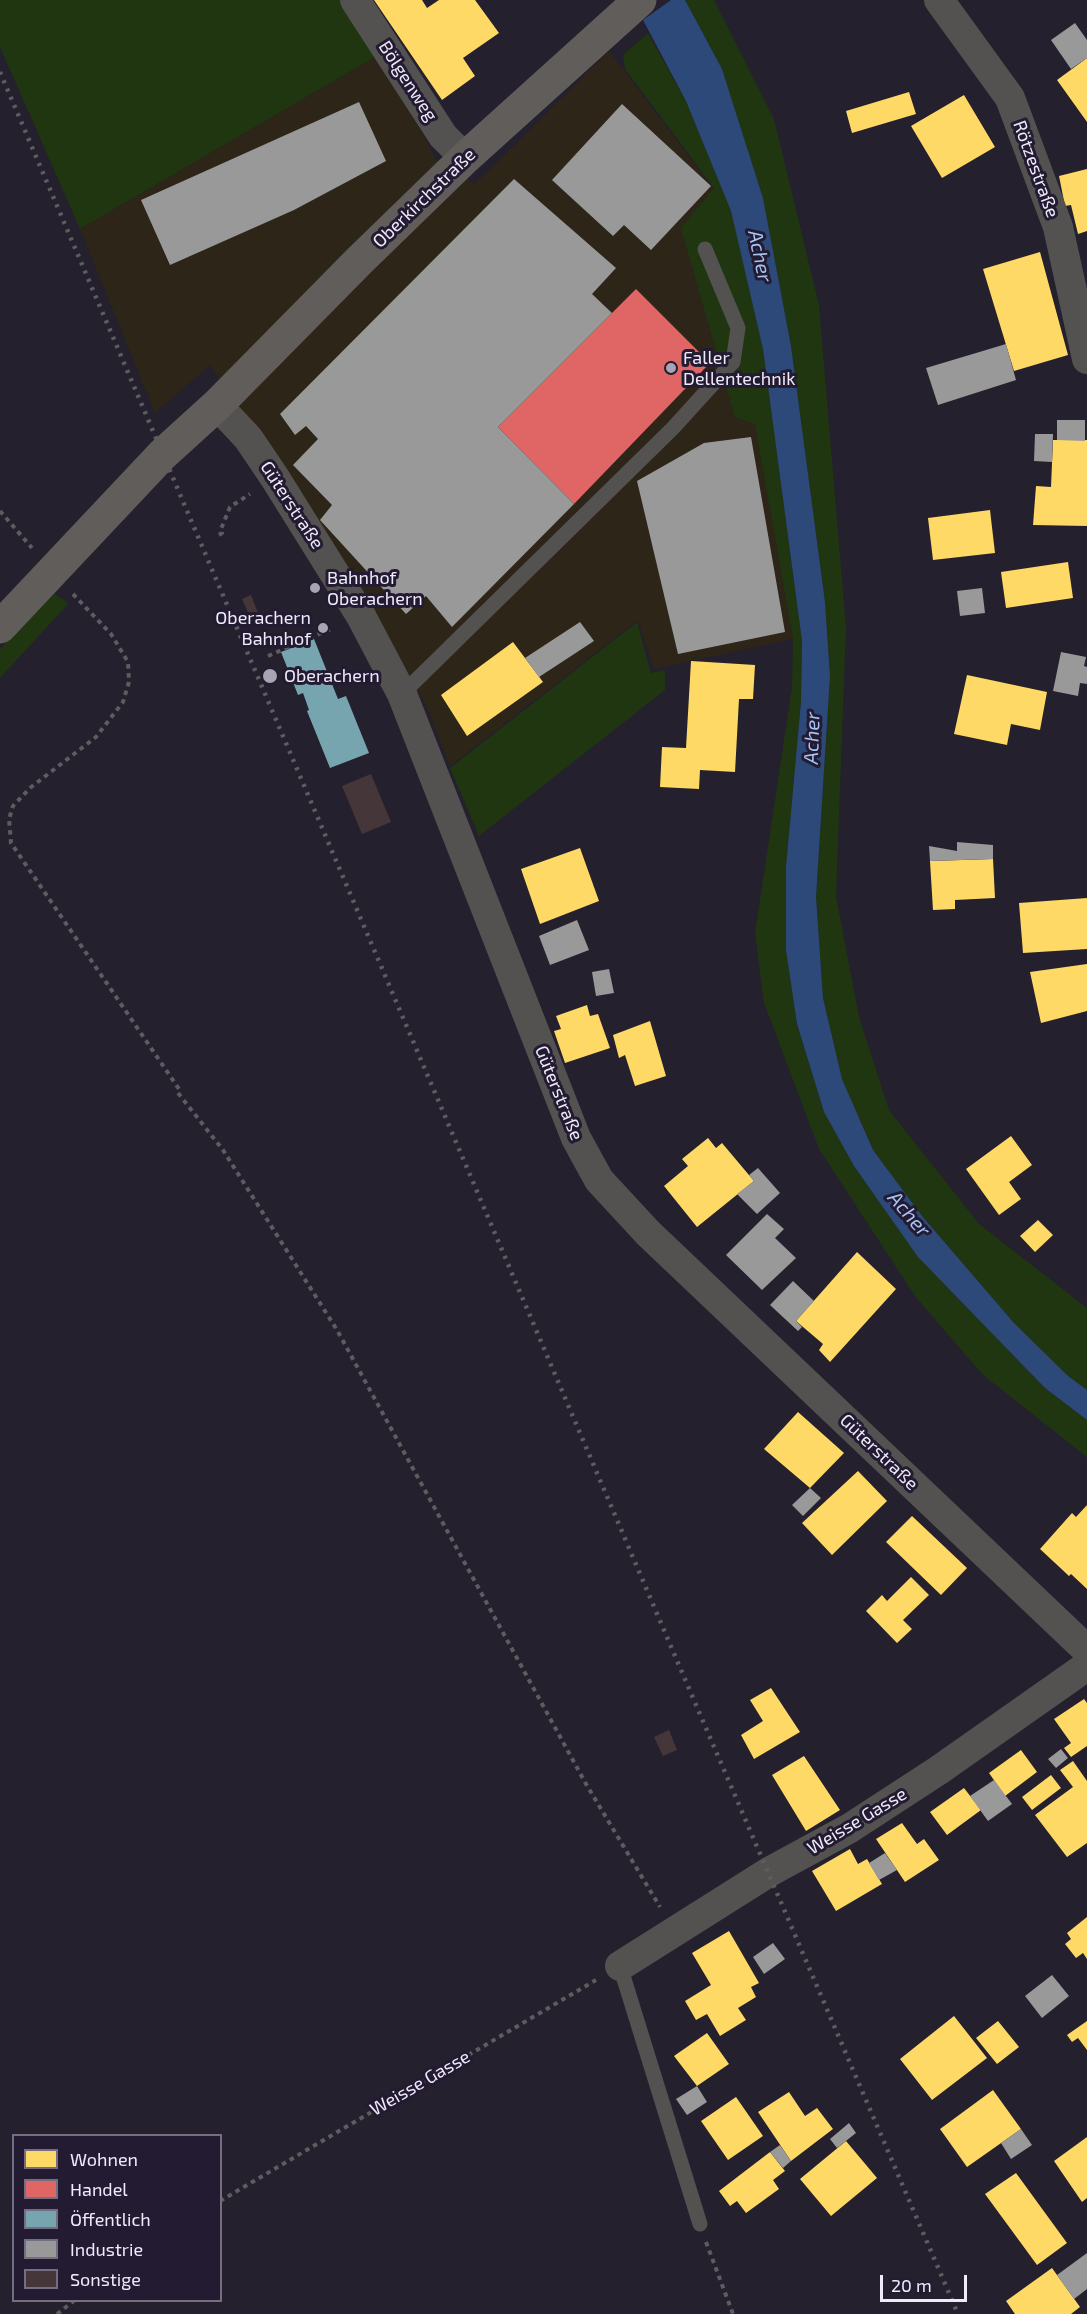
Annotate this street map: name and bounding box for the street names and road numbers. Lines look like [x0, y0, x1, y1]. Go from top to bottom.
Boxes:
street label: Bölgenweg [374, 37, 442, 125]
street label: Rötzestraße [1008, 117, 1064, 221]
street label: Oberkirchstraße [368, 144, 480, 252]
street label: Güterstraße [256, 457, 328, 553]
street label: Güterstraße [530, 1042, 588, 1144]
street label: Güterstraße [835, 1409, 923, 1495]
street label: Weisse Gasse [803, 1783, 911, 1859]
street label: Weisse Gasse [366, 2046, 474, 2120]

